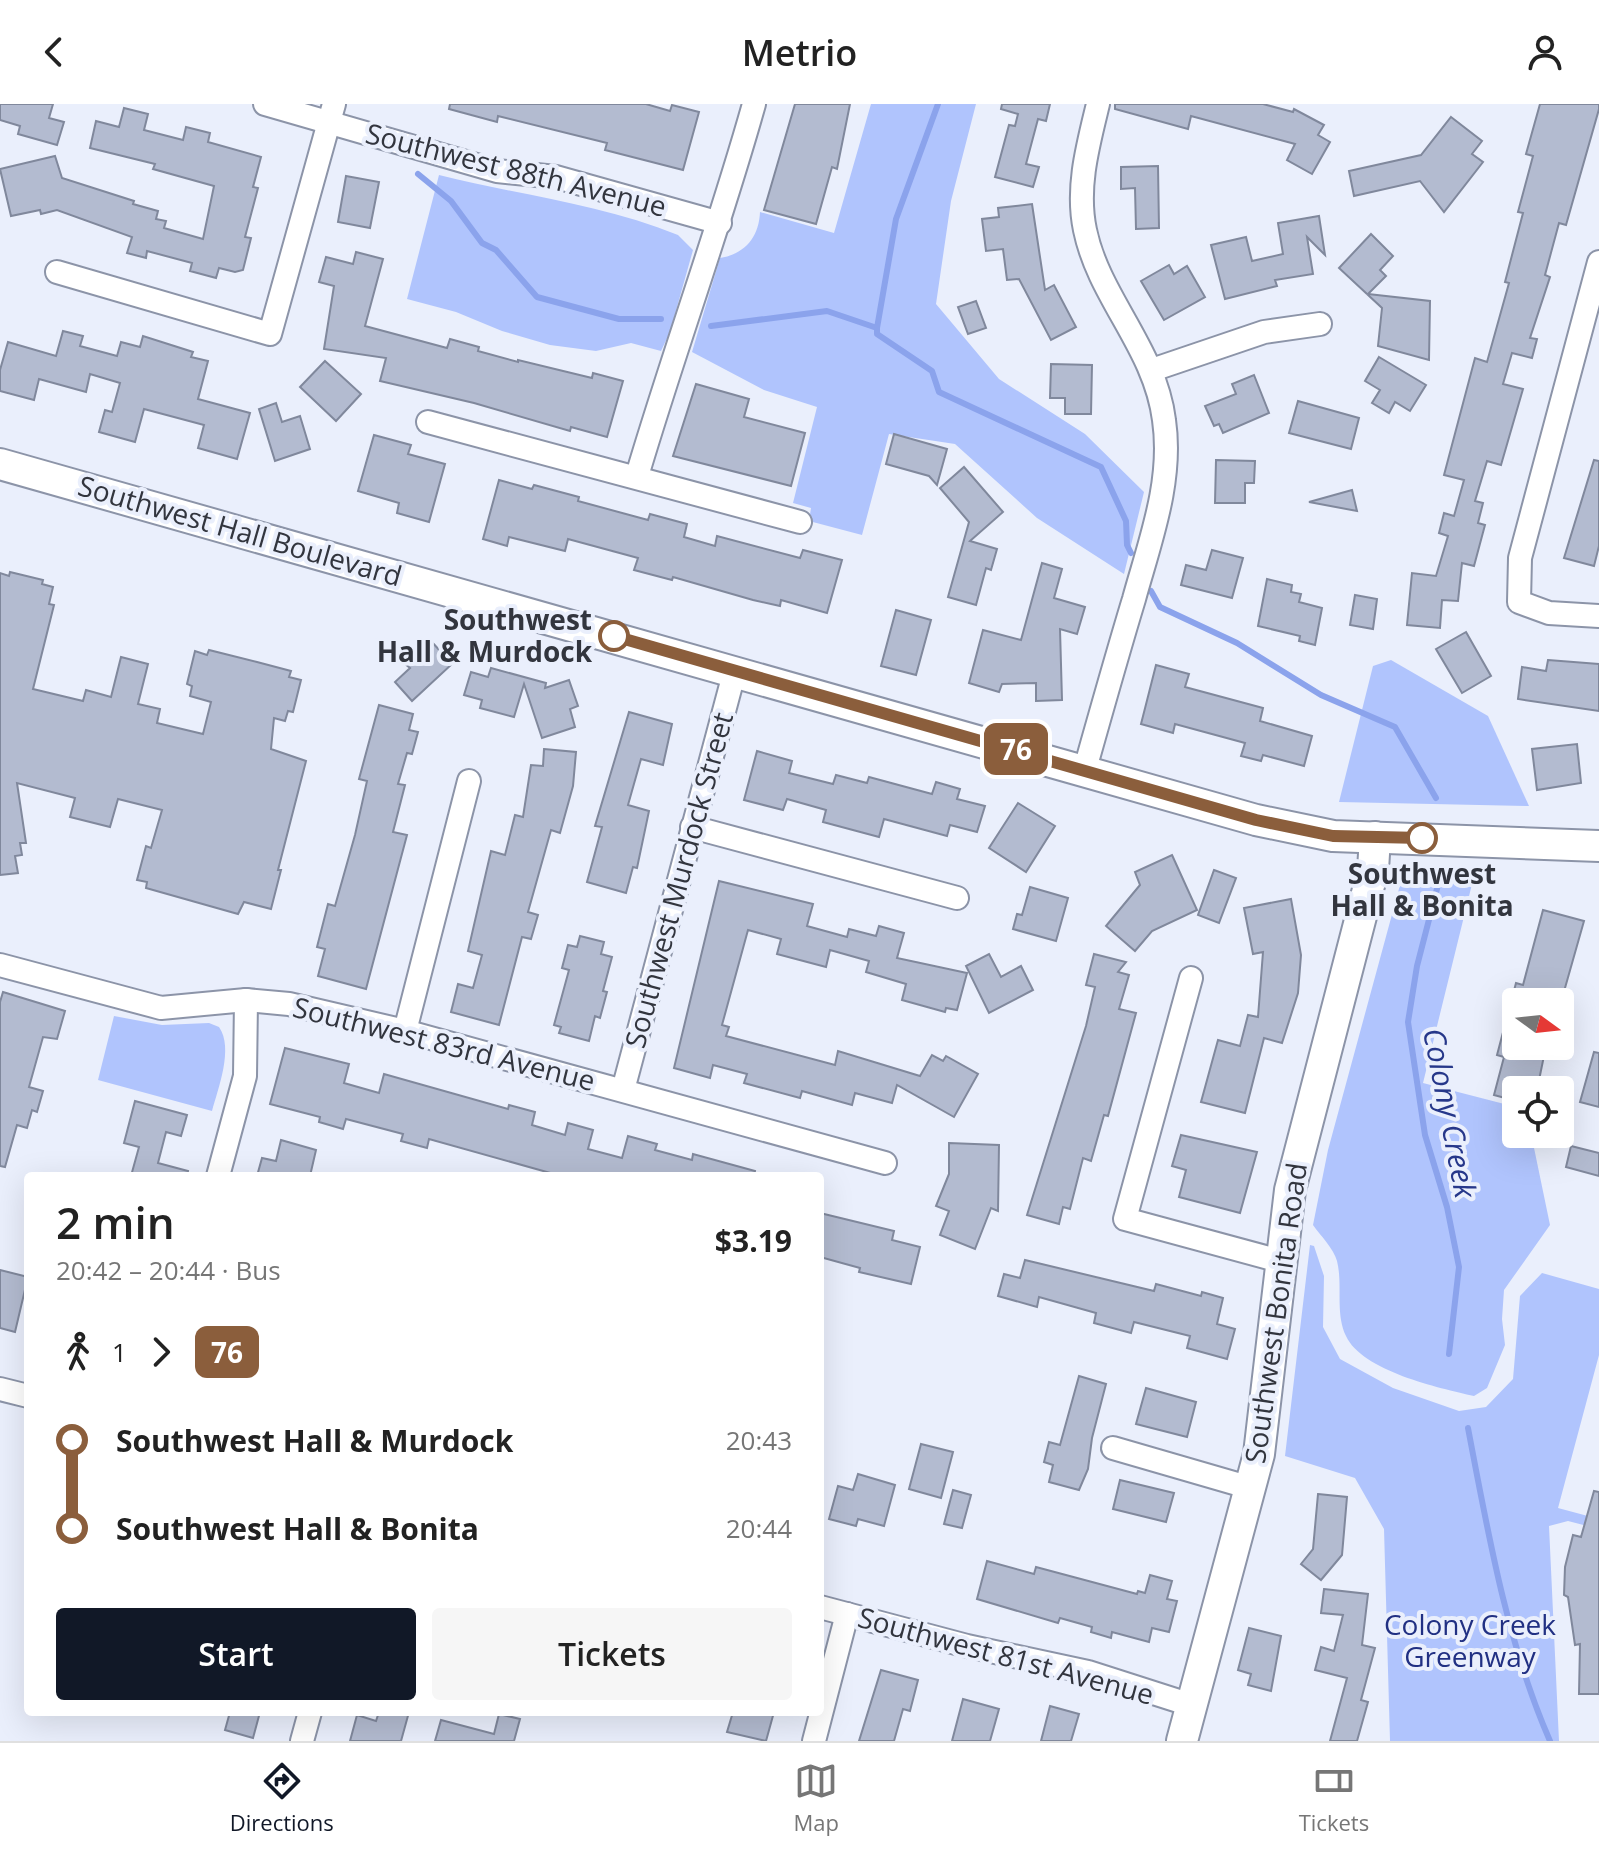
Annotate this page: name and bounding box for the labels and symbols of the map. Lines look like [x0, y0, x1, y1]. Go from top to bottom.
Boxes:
street label: Southwest 88th Avenue [362, 113, 670, 225]
street label: Southwest Hall Boulevard [74, 466, 407, 594]
place label: Southwest Hall & Murdock [377, 600, 593, 670]
marker: Southwest Hall & Murdock [599, 621, 629, 651]
street label: Southwest Murdock Street [615, 708, 741, 1052]
line badge: 76 [980, 723, 1052, 775]
marker: Southwest Hall & Bonita [1407, 823, 1437, 853]
place label: Southwest Hall & Bonita [1330, 854, 1514, 924]
street label: Southwest 83rd Avenue [289, 987, 599, 1099]
north arrow [1502, 988, 1574, 1060]
water label: Colony Creek [1414, 1024, 1487, 1202]
street label: Southwest Bonita Road [1235, 1160, 1315, 1466]
street label: Southwest 81st Avenue [854, 1597, 1158, 1713]
park label: Colony Creek Greenway [1384, 1605, 1556, 1675]

